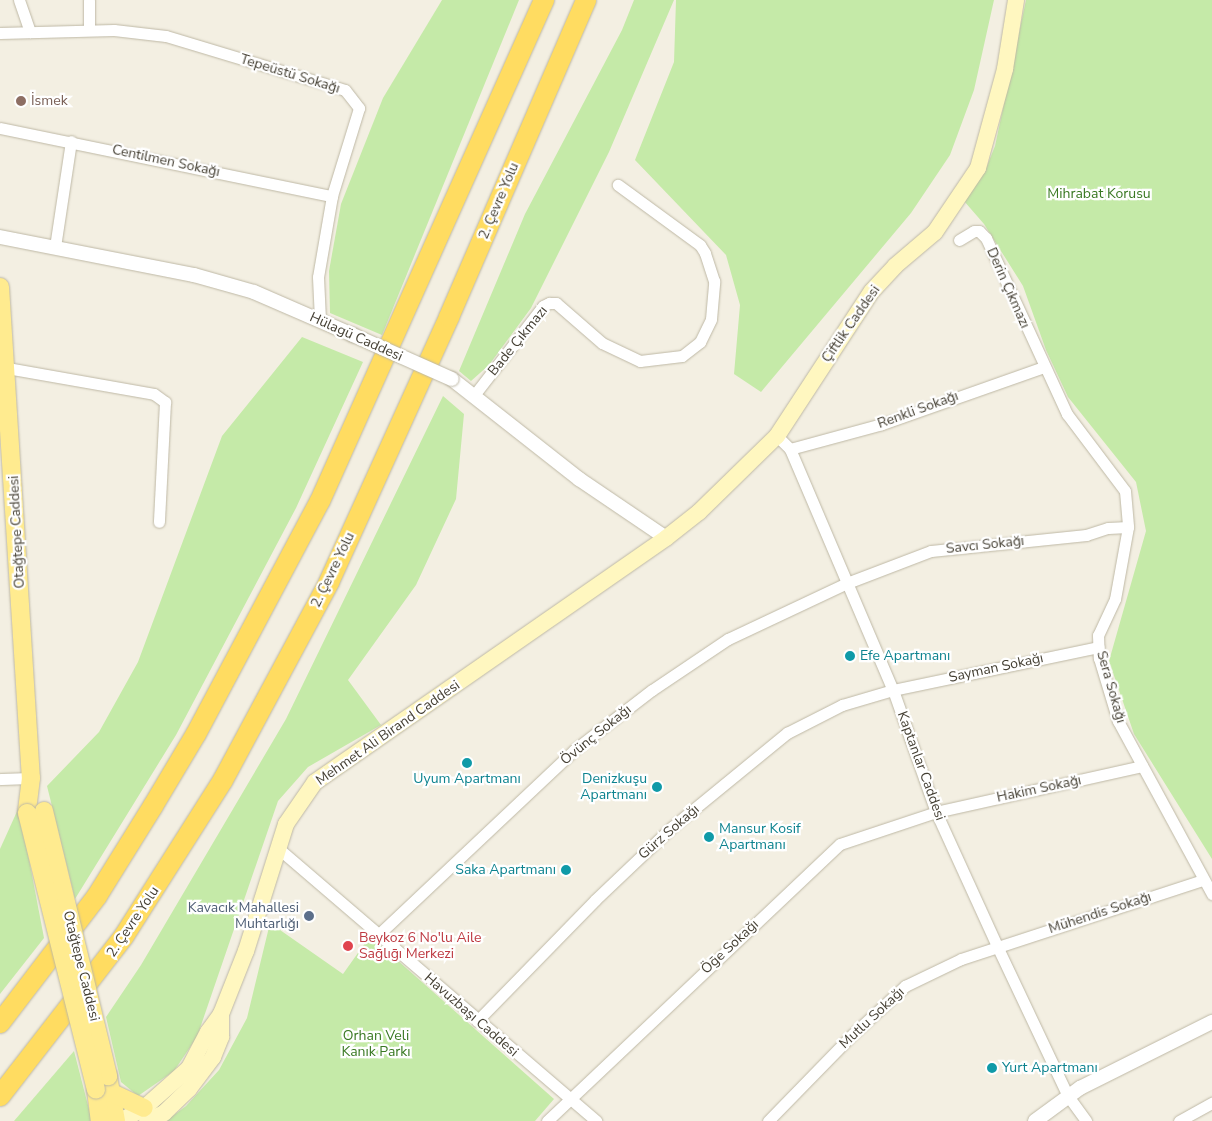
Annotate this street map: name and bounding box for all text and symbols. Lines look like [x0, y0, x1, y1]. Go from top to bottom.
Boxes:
street label: Tepeüstü Sokağı [238, 51, 342, 97]
place label: İsmek [31, 93, 68, 109]
marker: İsmek [15, 95, 27, 107]
street label: Centilmen Sokağı [111, 141, 221, 181]
street label: 2. Çevre Yolu [475, 160, 523, 242]
park label: Mihrabat Korusu [1047, 186, 1151, 202]
street label: Derin Çıkmazı [983, 245, 1033, 331]
street label: Çiftlik Caddesi [818, 282, 884, 366]
street label: Bade Çıkmazı [485, 303, 551, 379]
street label: Hülagü Caddesi [307, 309, 405, 365]
street label: Renkli Sokağı [875, 388, 961, 432]
street label: Otağtepe Caddesi [6, 475, 28, 589]
street label: 2. Çevre Yolu [308, 530, 358, 610]
street label: Savcı Sokağı [945, 533, 1025, 557]
place label: Efe Apartmanı [860, 648, 950, 664]
street label: Sera Sokağı [1093, 649, 1129, 725]
marker: Efe Apartmanı [844, 650, 856, 662]
street label: Sayman Sokağı [947, 650, 1045, 686]
street label: Mehmet Ali Birand Caddesi [313, 677, 463, 789]
street label: Övünç Sokağı [557, 701, 635, 769]
street label: Kaptanlar Caddesi [893, 709, 949, 823]
marker: Uyum Apartmanı [461, 757, 473, 769]
place label: Uyum Apartmanı [413, 771, 521, 787]
place label: Denizkuşu Apartmanı [580, 771, 647, 804]
street label: Hakim Sokağı [995, 772, 1083, 806]
marker: Denizkuşu Apartmanı [651, 781, 663, 793]
street label: Gürz Sokağı [635, 801, 703, 863]
place label: Mansur Kosif Apartmanı [719, 821, 801, 854]
marker: Mansur Kosif Apartmanı [703, 831, 715, 843]
place label: Saka Apartmanı [455, 862, 556, 878]
marker: Saka Apartmanı [560, 864, 572, 876]
street label: 2. Çevre Yolu [103, 883, 163, 961]
street label: Mühendis Sokağı [1046, 888, 1154, 938]
place label: Kavacık Mahallesi Muhtarlığı [188, 900, 299, 932]
street label: Otağtepe Caddesi [59, 909, 103, 1023]
marker: Kavacık Mahallesi Muhtarlığı [303, 910, 315, 922]
street label: Öḡe Sokağı [698, 916, 762, 978]
place label: Beykoz 6 No'lu Aile Saḡlıḡı Merkezi [359, 930, 481, 962]
marker: Beykoz 6 No'lu Aile Saḡlıḡı Merkezi [341, 939, 355, 953]
street label: Havuzbaşı Caddesi [421, 970, 521, 1060]
street label: Mutlu Sokağı [836, 984, 908, 1052]
park label: Orhan Veli Kanık Parkı [341, 1028, 411, 1060]
place label: Yurt Apartmanı [1002, 1060, 1098, 1076]
marker: Yurt Apartmanı [986, 1062, 998, 1074]

